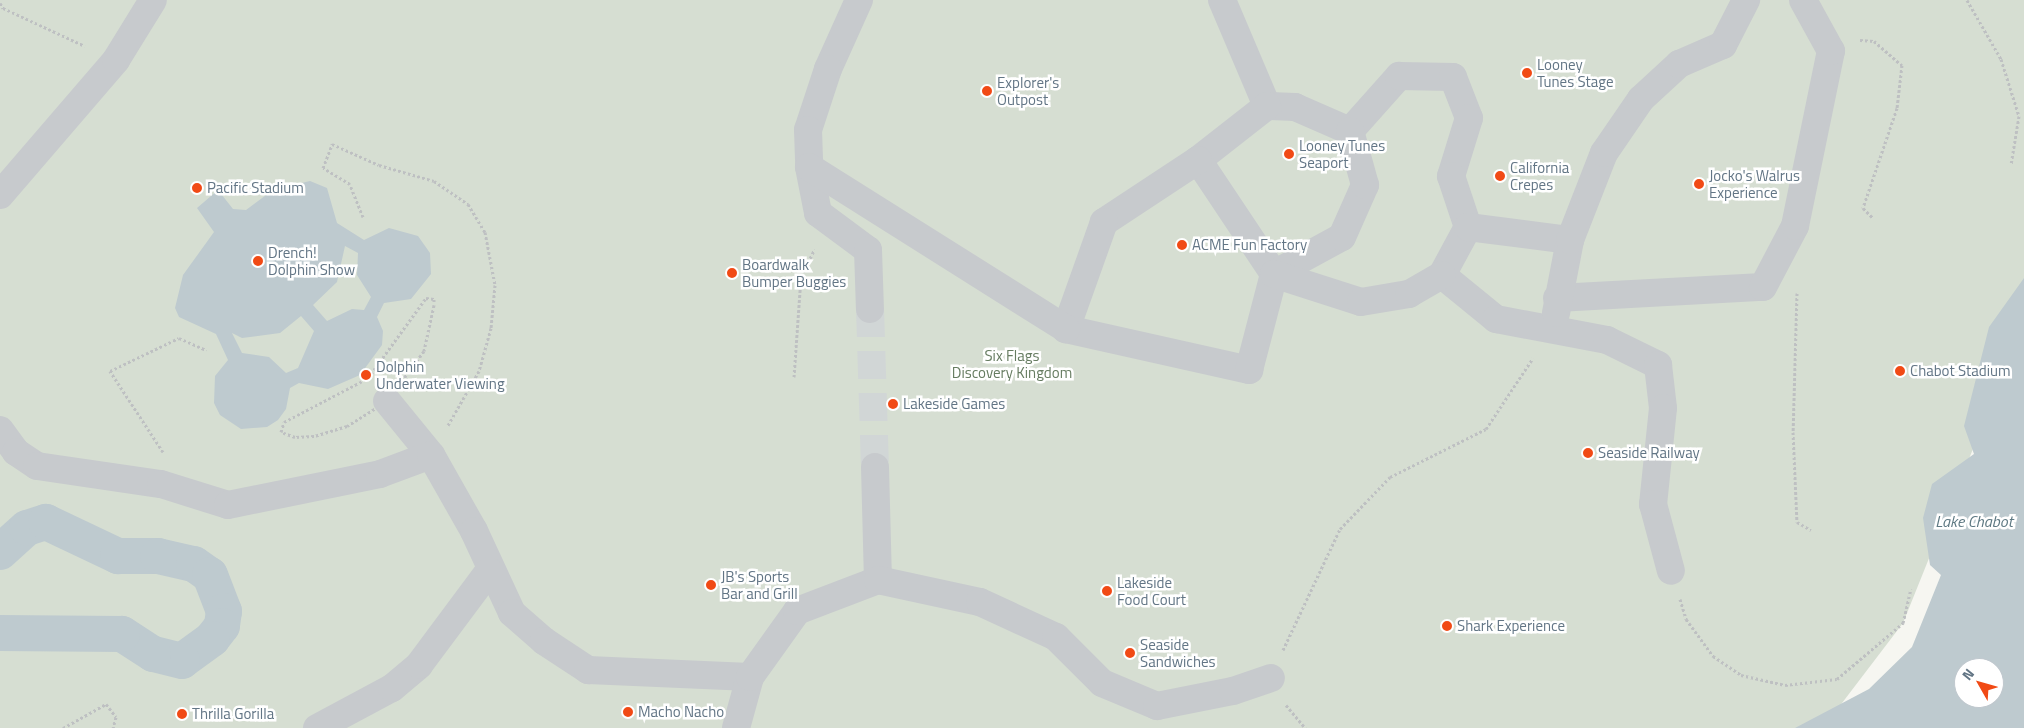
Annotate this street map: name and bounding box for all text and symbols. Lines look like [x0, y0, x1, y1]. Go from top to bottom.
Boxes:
place label: Looney Tunes Stage [1537, 55, 1614, 90]
marker: Looney Tunes Stage [1521, 67, 1533, 79]
place label: Explorer's Outpost [997, 73, 1059, 108]
marker: Explorer's Outpost [981, 85, 993, 97]
place label: Looney Tunes Seaport [1299, 136, 1385, 171]
marker: Looney Tunes Seaport [1283, 148, 1295, 160]
place label: California Crepes [1510, 158, 1569, 193]
place label: Jocko's Walrus Experience [1709, 166, 1800, 201]
marker: California Crepes [1494, 170, 1506, 182]
marker: Jocko's Walrus Experience [1693, 178, 1705, 190]
place label: Pacific Stadium [207, 179, 304, 197]
marker: Pacific Stadium [191, 182, 203, 194]
place label: ACME Fun Factory [1192, 236, 1307, 254]
marker: ACME Fun Factory [1176, 239, 1188, 251]
place label: Drench! Dolphin Show [268, 243, 355, 278]
marker: Drench! Dolphin Show [252, 255, 264, 267]
place label: Boardwalk Bumper Buggies [742, 255, 846, 290]
marker: Boardwalk Bumper Buggies [726, 267, 738, 279]
park label: Six Flags Discovery Kingdom [952, 346, 1072, 381]
place label: Dolphin Underwater Viewing [376, 357, 505, 392]
place label: Chabot Stadium [1910, 362, 2011, 380]
marker: Chabot Stadium [1894, 365, 1906, 377]
marker: Dolphin Underwater Viewing [360, 369, 372, 381]
place label: Lakeside Games [903, 395, 1005, 413]
marker: Lakeside Games [887, 398, 899, 410]
place label: Seaside Railway [1598, 444, 1700, 462]
marker: Seaside Railway [1582, 447, 1594, 459]
water label: Lake Chabot [1935, 511, 2013, 531]
place label: JB's Sports Bar and Grill [721, 567, 798, 602]
place label: Lakeside Food Court [1117, 573, 1186, 608]
marker: JB's Sports Bar and Grill [705, 579, 717, 591]
marker: Lakeside Food Court [1101, 585, 1113, 597]
place label: Shark Experience [1457, 617, 1565, 635]
marker: Shark Experience [1441, 620, 1453, 632]
place label: Seaside Sandwiches [1140, 635, 1215, 670]
marker: Seaside Sandwiches [1124, 647, 1136, 659]
north arrow [1954, 658, 2004, 708]
text: N [1956, 664, 1979, 684]
place label: Macho Nacho [638, 703, 724, 721]
place label: Thrilla Gorilla [192, 705, 274, 723]
marker: Macho Nacho [622, 706, 634, 718]
marker: Thrilla Gorilla [176, 708, 188, 720]

